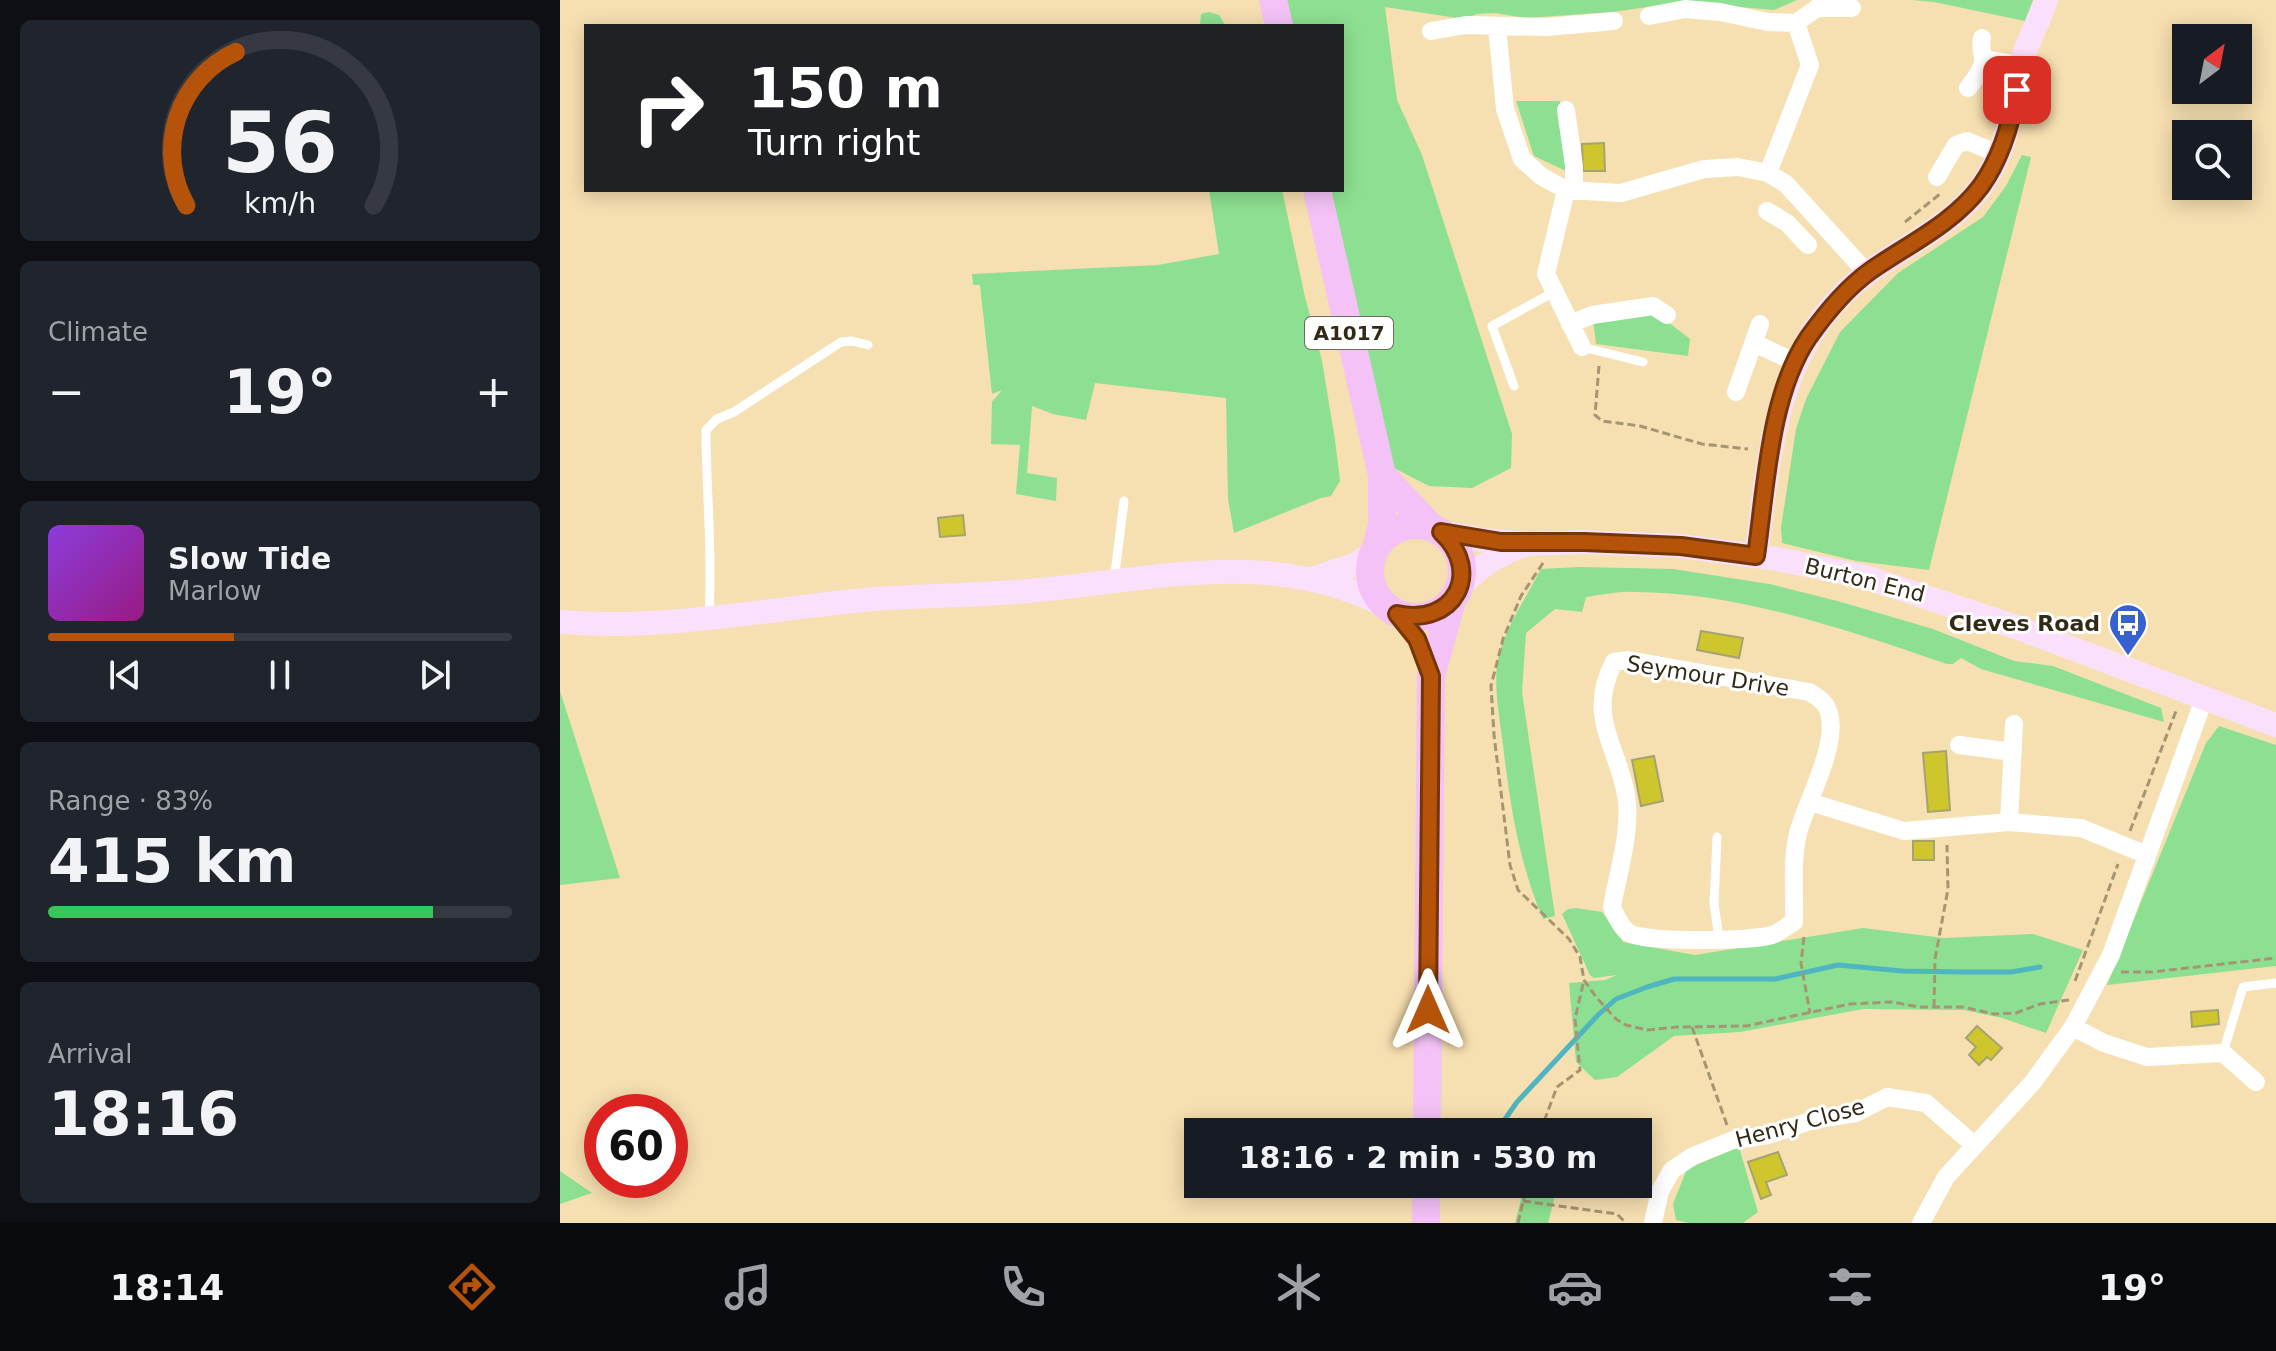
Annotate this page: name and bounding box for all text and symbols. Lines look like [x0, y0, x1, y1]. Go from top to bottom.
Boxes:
north arrow [2172, 24, 2252, 104]
map controls [2172, 24, 2252, 200]
text: 150 m [748, 55, 943, 120]
icon: right [616, 56, 720, 160]
pin [1983, 56, 2051, 124]
icon: arrive [1995, 68, 2039, 112]
text: 56 [222, 95, 338, 192]
button: search [2172, 120, 2252, 200]
text: Turn right [748, 122, 920, 163]
text: km/h [244, 186, 316, 220]
text: Climate [48, 317, 148, 347]
road number: A1017 [1305, 317, 1393, 349]
text: 19° [223, 357, 337, 427]
text: − [48, 366, 85, 417]
text: + [475, 366, 512, 417]
text: Slow Tide [168, 541, 331, 576]
street label: Burton End [1802, 553, 1928, 607]
text: Marlow [168, 576, 261, 606]
bus stop icon: Cleves Road [2107, 602, 2149, 657]
place label: Cleves Road [1949, 611, 2100, 636]
street label: Seymour Drive [1625, 651, 1791, 701]
icon: previous [103, 653, 147, 697]
icon: pause [258, 653, 302, 697]
icon: next [413, 653, 457, 697]
text: Range · 83% [48, 786, 213, 816]
text: 415 km [48, 826, 297, 896]
position arrow [1386, 968, 1470, 1052]
text: Arrival [48, 1039, 132, 1069]
text: 18:16 [48, 1079, 239, 1149]
speed limit sign: 60 [584, 1094, 688, 1198]
street label: Henry Close [1733, 1094, 1867, 1152]
text: 18:16 · 2 min · 530 m [1239, 1140, 1597, 1175]
icon: directions [444, 1259, 500, 1315]
icon: music [720, 1259, 776, 1315]
icon: phone [995, 1259, 1051, 1315]
icon: climate [1271, 1259, 1327, 1315]
icon: car [1547, 1259, 1603, 1315]
icon: filters [1822, 1259, 1878, 1315]
text: 18:14 [110, 1267, 224, 1308]
text: 19° [2098, 1267, 2166, 1308]

